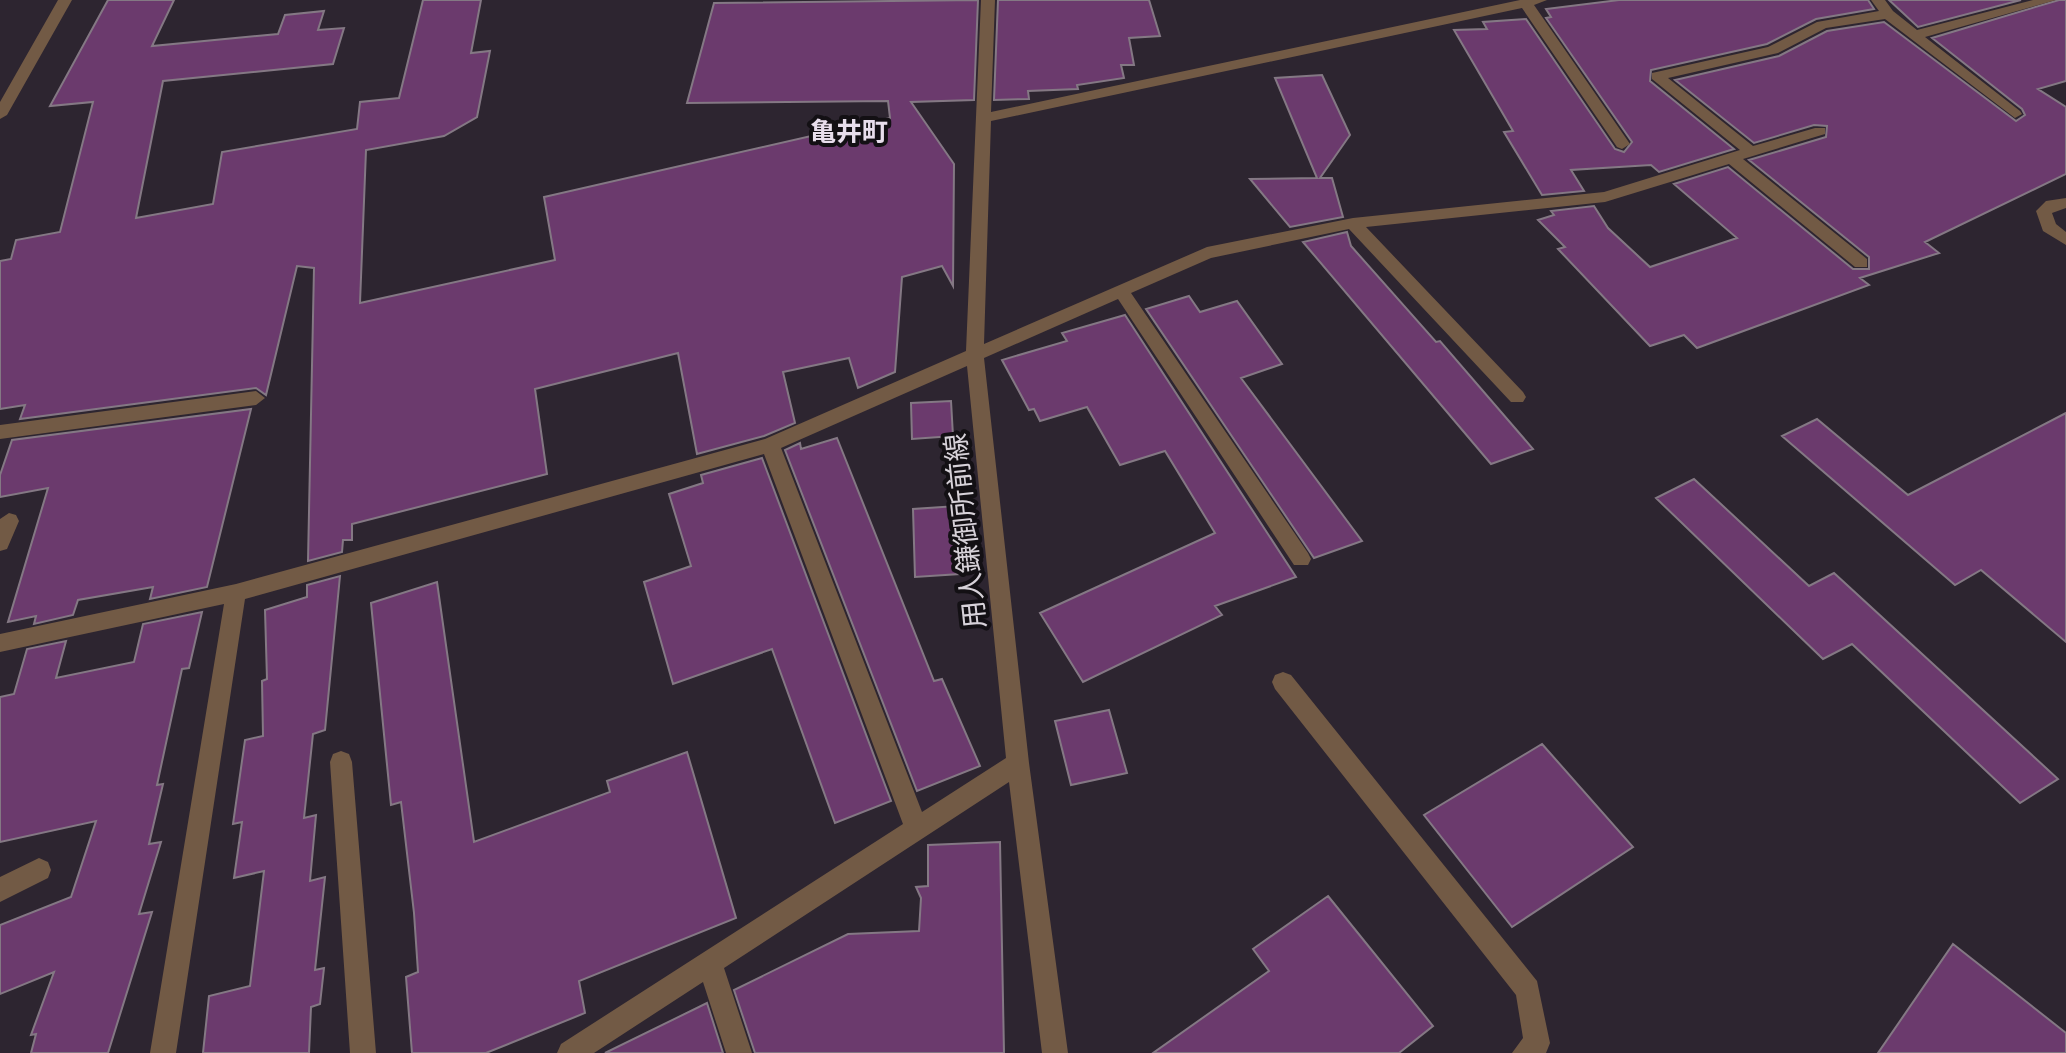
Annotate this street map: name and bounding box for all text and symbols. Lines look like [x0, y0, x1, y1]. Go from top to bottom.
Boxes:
district label: 亀井町 [810, 114, 888, 149]
street label: 用人鎌御所前線 [936, 432, 994, 630]

